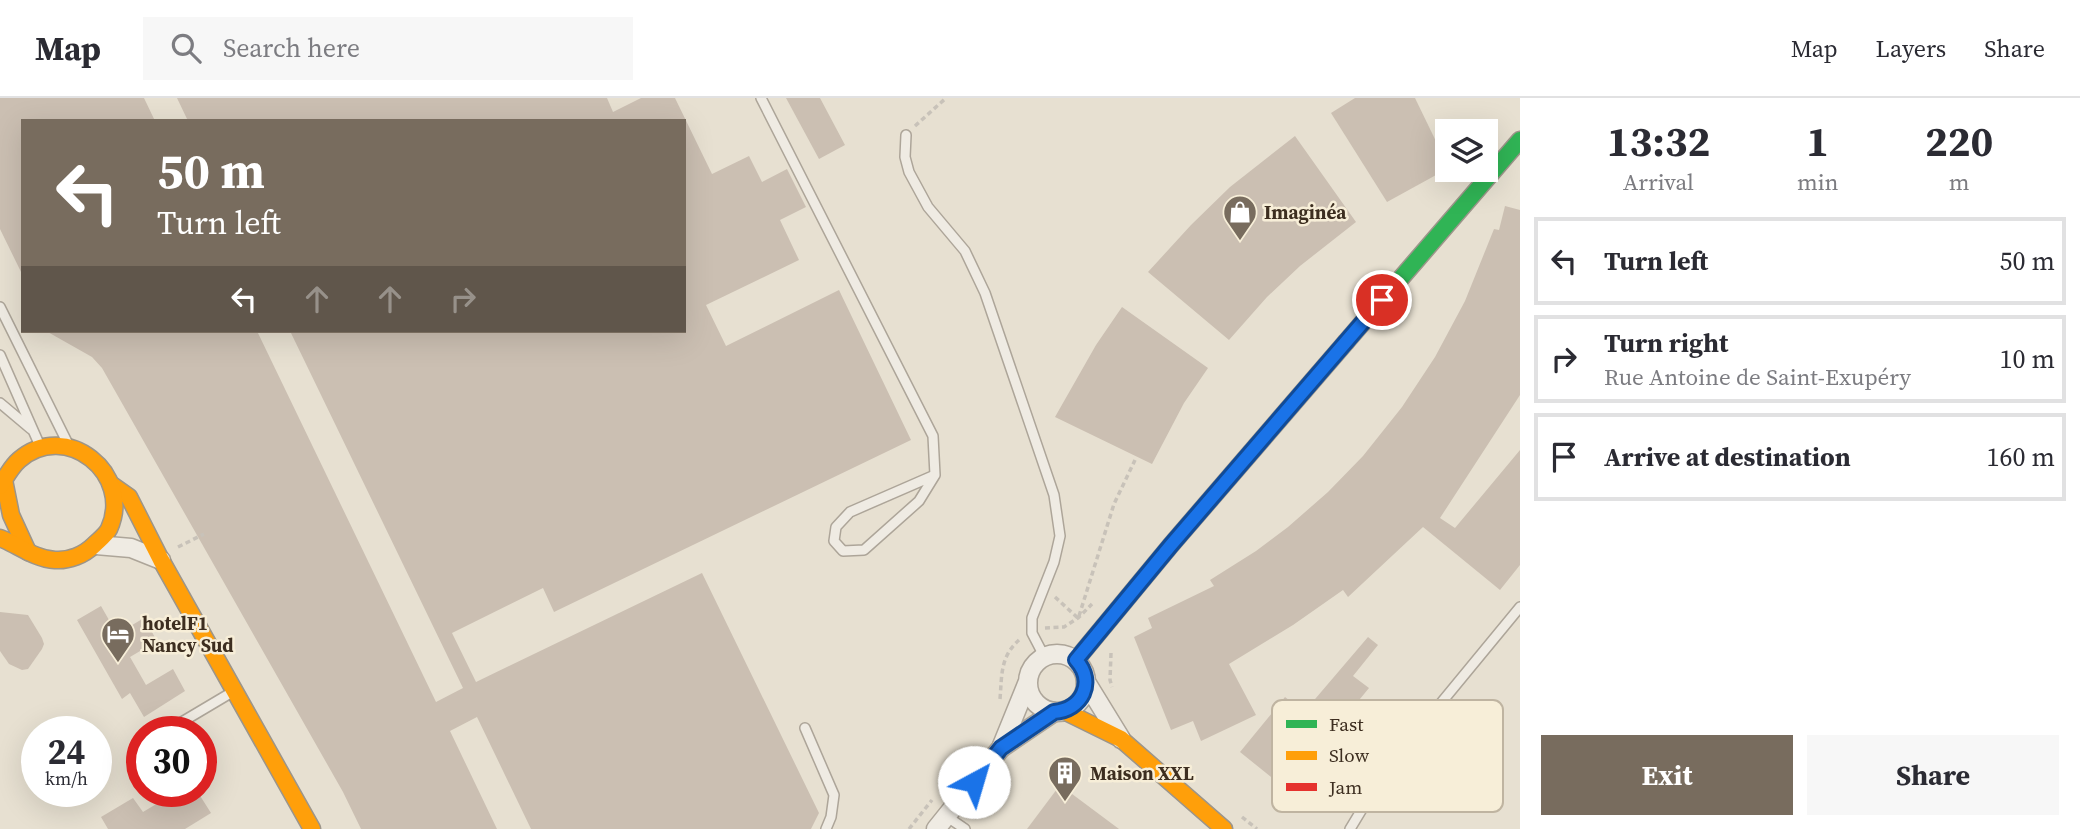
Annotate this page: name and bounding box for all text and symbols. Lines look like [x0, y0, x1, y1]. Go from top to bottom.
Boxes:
search box [143, 17, 633, 80]
text: Map [35, 26, 101, 71]
icon: search [167, 29, 205, 67]
text: Search here [223, 30, 360, 66]
text: Map [1791, 32, 1838, 65]
text: Layers [1876, 32, 1946, 65]
text: Share [1984, 32, 2045, 65]
text: 13:32 [1607, 112, 1710, 170]
text: 1 [1806, 112, 1829, 170]
text: 220 [1925, 112, 1993, 170]
map controls [1435, 119, 1498, 182]
button: layers [1435, 119, 1498, 182]
text: 50 m [157, 137, 265, 204]
icon: left [42, 147, 133, 238]
text: Arrival [1623, 166, 1694, 198]
text: min [1797, 166, 1838, 198]
text: m [1949, 166, 1970, 198]
shop icon: Imaginéa [1221, 193, 1259, 242]
place label: Imaginéa [1264, 199, 1347, 225]
text: Turn left [157, 201, 281, 245]
icon: left [1545, 242, 1583, 280]
text: Turn left [1604, 243, 1708, 279]
text: 50 m [2000, 243, 2055, 279]
pin [1352, 270, 1412, 330]
icon: left [225, 280, 263, 318]
icon: ahead [298, 280, 336, 318]
icon: ahead [371, 280, 409, 318]
icon: right [444, 280, 482, 318]
icon: arrive [1363, 281, 1401, 319]
text: Turn right [1604, 325, 1728, 361]
icon: right [1545, 340, 1583, 378]
text: 10 m [2000, 341, 2055, 377]
text: Rue Antoine de Saint-Exupéry [1604, 361, 1911, 393]
icon: arrive [1545, 438, 1583, 476]
text: Arrive at destination [1604, 439, 1851, 475]
text: 160 m [1987, 439, 2055, 475]
place label: hotelF1 Nancy Sud [142, 610, 234, 658]
hotel icon: hotelF1 Nancy Sud [99, 615, 137, 664]
legend [1272, 700, 1503, 812]
text: Fast [1329, 711, 1364, 737]
speed limit sign: 30 [126, 716, 217, 807]
text: 24 [48, 728, 85, 776]
button: Exit [1541, 735, 1793, 815]
button: Share [1807, 735, 2059, 815]
text: Slow [1329, 742, 1370, 768]
position arrow [937, 745, 1011, 819]
building icon: Maison XXL [1046, 754, 1084, 803]
place label: Maison XXL [1090, 760, 1194, 786]
text: km/h [45, 766, 88, 791]
text: Jam [1328, 774, 1362, 800]

